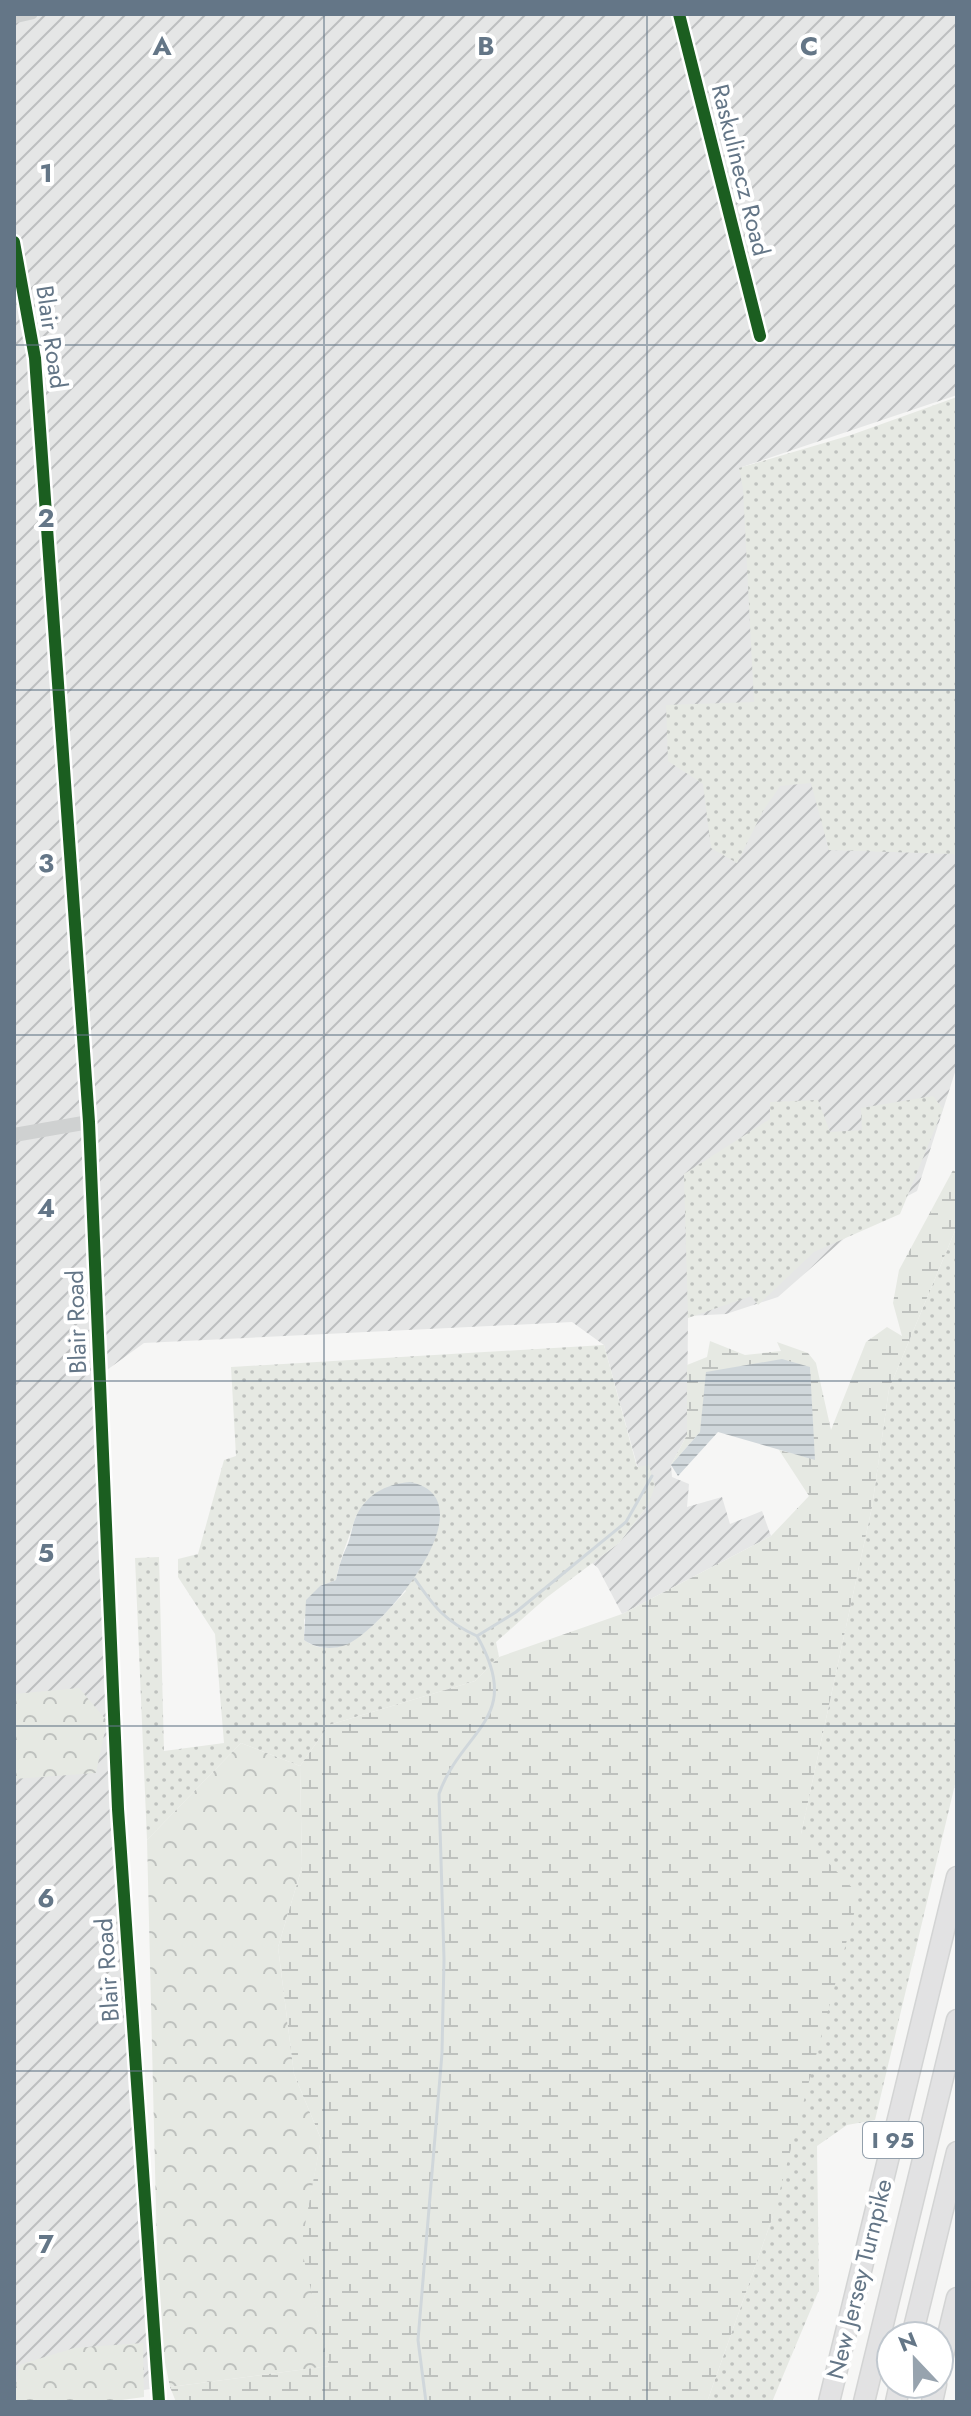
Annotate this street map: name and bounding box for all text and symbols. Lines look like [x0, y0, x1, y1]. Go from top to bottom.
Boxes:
text: A [151, 27, 172, 65]
text: B [477, 27, 495, 65]
text: C [800, 27, 818, 65]
street label: Raskulinecz Road [703, 80, 779, 260]
text: 1 [39, 154, 53, 192]
street label: Blair Road [27, 283, 77, 391]
text: 2 [37, 499, 55, 537]
text: 3 [38, 844, 54, 882]
text: 4 [37, 1189, 55, 1227]
street label: Blair Road [57, 1269, 95, 1375]
text: 5 [38, 1534, 54, 1572]
text: 6 [37, 1879, 55, 1917]
street label: Blair Road [86, 1917, 128, 2023]
road number: I 95 [863, 2122, 923, 2158]
street label: New Jersey Turnpike [817, 2175, 901, 2383]
text: 7 [38, 2225, 54, 2263]
north arrow [875, 2320, 955, 2400]
text: N [893, 2323, 922, 2360]

